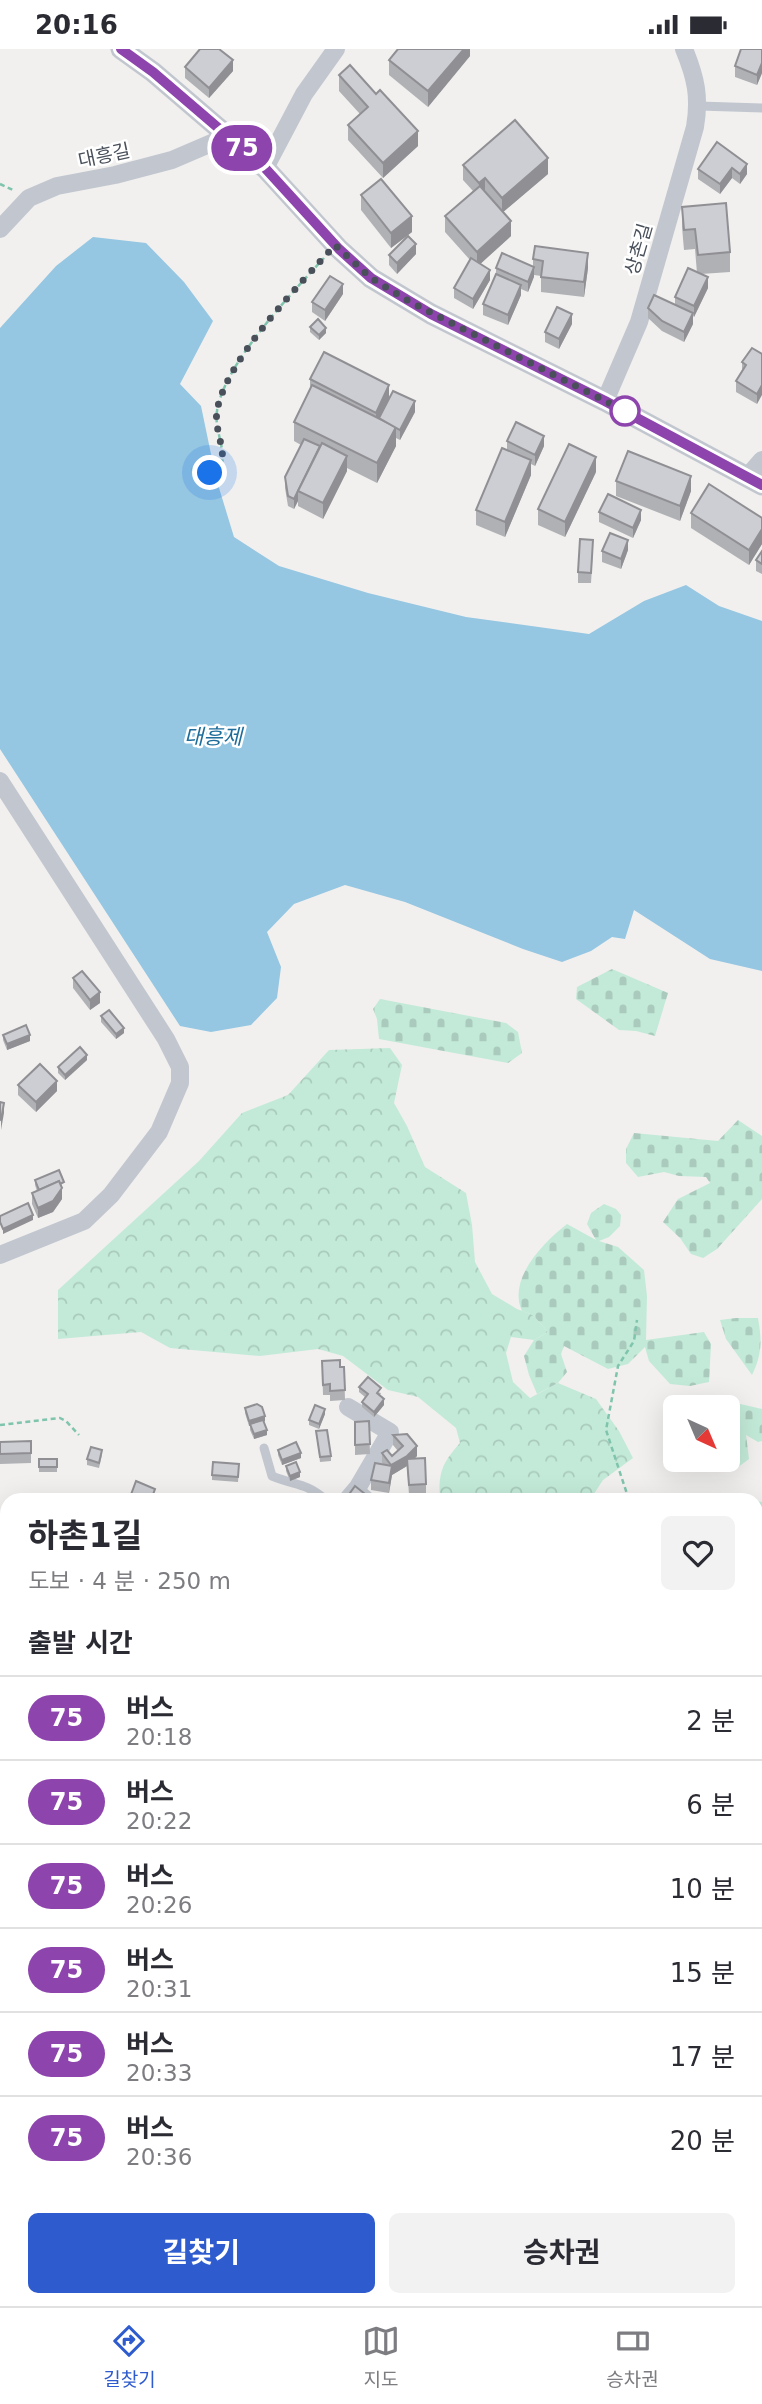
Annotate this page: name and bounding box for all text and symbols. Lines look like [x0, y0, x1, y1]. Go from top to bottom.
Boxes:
text: 20:16 [35, 10, 118, 40]
line badge: 75 [210, 125, 274, 171]
text: 75 [225, 134, 259, 162]
street label: 대흥길 [76, 139, 132, 171]
street label: 상촌길 [620, 221, 656, 277]
unlabelled marker [610, 396, 640, 426]
your location [192, 455, 227, 490]
water label: 대흥제 [184, 725, 245, 749]
north arrow [663, 1395, 740, 1472]
map controls [663, 1395, 740, 1472]
text: 하촌1길 [28, 1516, 142, 1555]
button: heart [661, 1516, 735, 1590]
text: 도보 · 4 분 · 250 m [28, 1568, 231, 1594]
text: 출발 시간 [28, 1628, 133, 1658]
text: 버스 [126, 1693, 174, 1723]
text: 75 [50, 1704, 83, 1732]
text: 2 분 [686, 1706, 735, 1736]
text: 20:18 [126, 1724, 192, 1750]
text: 버스 [126, 1777, 174, 1807]
text: 75 [50, 1788, 83, 1816]
text: 6 분 [686, 1790, 735, 1820]
text: 20:22 [126, 1808, 192, 1834]
text: 버스 [126, 1861, 174, 1891]
text: 75 [50, 1872, 83, 1900]
text: 10 분 [670, 1874, 735, 1904]
text: 20:26 [126, 1892, 192, 1918]
text: 버스 [126, 1945, 174, 1975]
text: 75 [50, 1956, 83, 1984]
text: 15 분 [670, 1958, 735, 1988]
text: 20:31 [126, 1976, 192, 2002]
text: 버스 [126, 2029, 174, 2059]
text: 75 [50, 2040, 83, 2068]
text: 17 분 [670, 2042, 735, 2072]
text: 20:33 [126, 2060, 192, 2086]
text: 버스 [126, 2113, 174, 2143]
text: 75 [50, 2124, 83, 2152]
text: 20 분 [670, 2126, 735, 2156]
text: 20:36 [126, 2144, 192, 2170]
button: 길찾기 [28, 2213, 375, 2293]
button: 승차권 [389, 2213, 735, 2293]
tab: 길찾기 [103, 2322, 156, 2391]
tab: 지도 [362, 2322, 400, 2391]
tab: 승차권 [606, 2322, 659, 2391]

